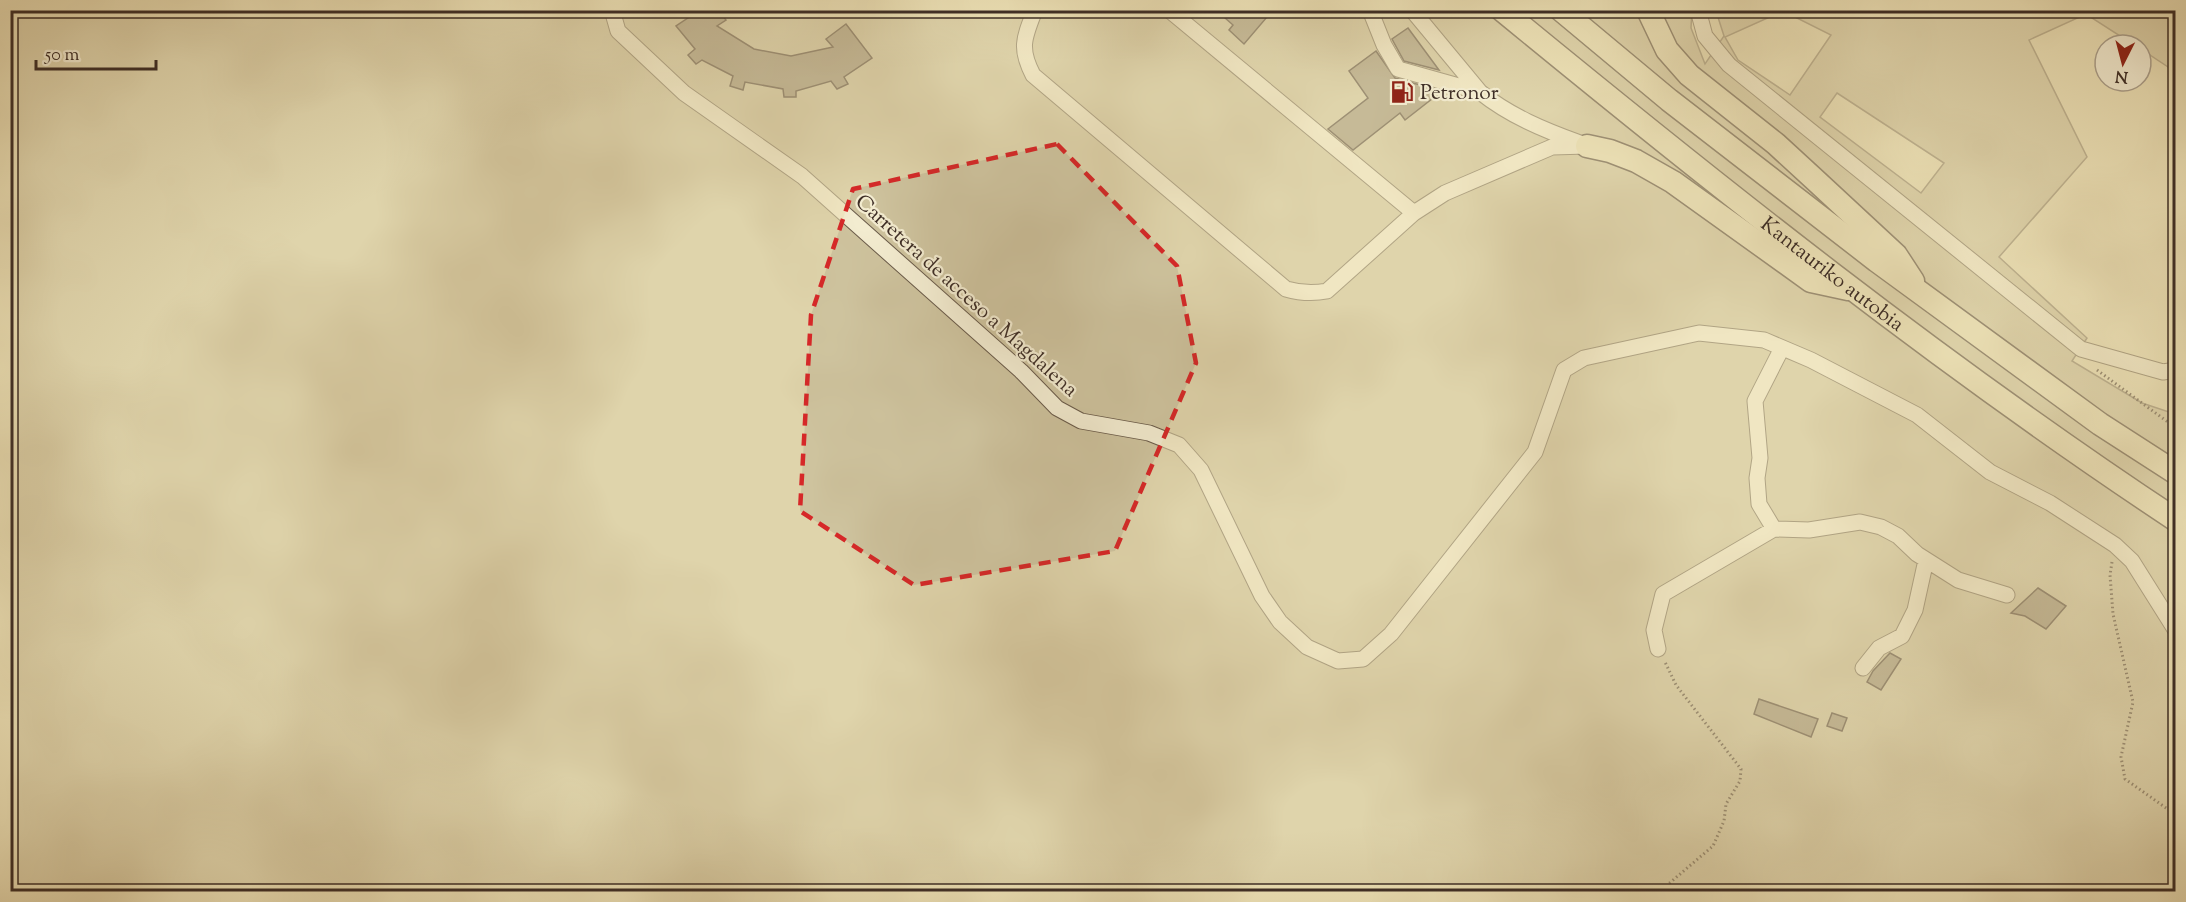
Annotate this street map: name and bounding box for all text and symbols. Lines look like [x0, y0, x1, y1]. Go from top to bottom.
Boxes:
scale bar [36, 33, 156, 71]
north arrow [2093, 33, 2153, 93]
text: 50 m [44, 43, 80, 69]
text: N [2114, 63, 2129, 88]
fuel station icon: Petronor [1389, 79, 1415, 105]
place label: Petronor [1420, 79, 1499, 109]
street label: Carretera de acceso a Magdalena [848, 188, 1084, 405]
street label: Kantauriko autobia [1753, 210, 1910, 340]

